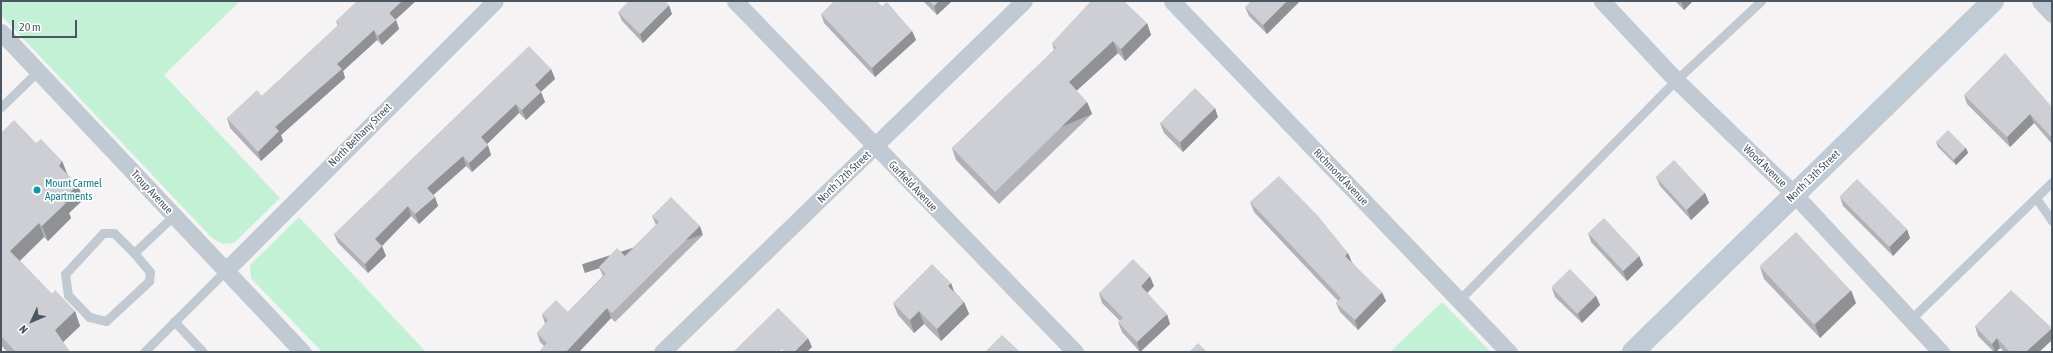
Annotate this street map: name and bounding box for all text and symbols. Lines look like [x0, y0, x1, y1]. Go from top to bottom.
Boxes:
scale bar [14, 12, 79, 38]
text: 20 m [19, 20, 41, 34]
street label: North Bethany Street [326, 101, 394, 169]
street label: Wood Avenue [1741, 142, 1789, 190]
street label: Richmond Avenue [1311, 146, 1371, 208]
street label: North 13th Street [1783, 147, 1843, 205]
street label: North 12th Street [814, 148, 874, 206]
street label: Garfield Avenue [886, 158, 940, 214]
street label: Troup Avenue [128, 167, 176, 217]
place label: Mount Carmel Apartments [45, 177, 102, 203]
marker: Mount Carmel Apartments [32, 185, 42, 195]
north arrow [12, 301, 52, 341]
text: N [17, 323, 30, 336]

